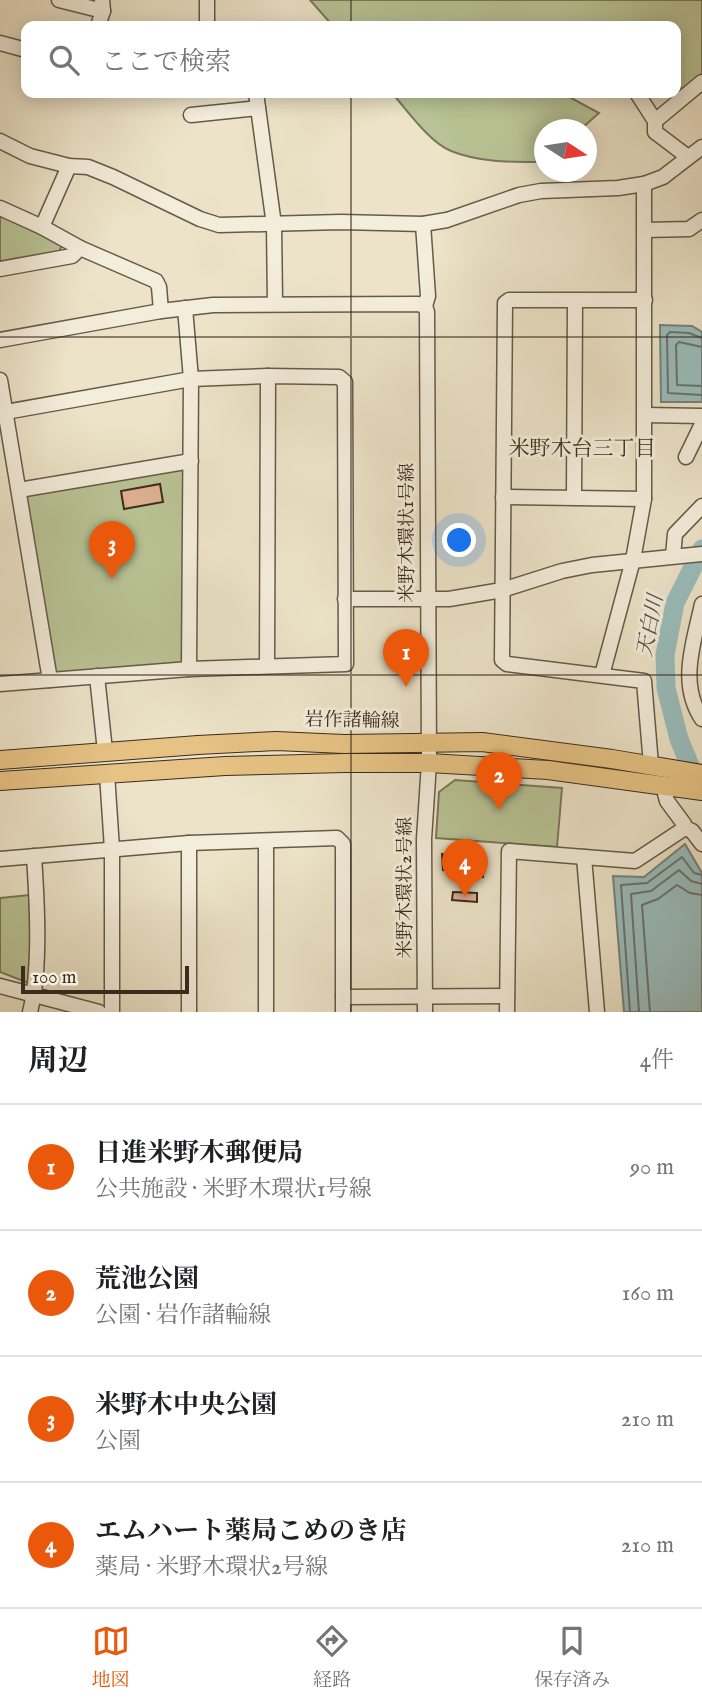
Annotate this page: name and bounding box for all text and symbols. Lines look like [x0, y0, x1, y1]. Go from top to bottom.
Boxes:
search box [21, 21, 681, 98]
icon: search [45, 41, 83, 79]
text: ここで検索 [101, 46, 231, 79]
north arrow [534, 119, 597, 182]
district label: 米野木台三丁目 [509, 436, 656, 463]
street label: 米野木環状1号線 [396, 463, 420, 603]
pin: 3 [89, 521, 135, 579]
your location [442, 523, 476, 557]
water label: 天白川 [632, 591, 671, 659]
pin: 1 [383, 629, 429, 687]
street label: 岩作諸輪線 [304, 708, 400, 734]
pin: 2 [476, 752, 522, 810]
street label: 米野木環状2号線 [394, 817, 418, 959]
pin: 4 [442, 839, 488, 897]
scale bar [21, 963, 189, 995]
text: 100 m [32, 966, 76, 990]
text: 周辺 [28, 1043, 88, 1081]
text: 4件 [640, 1046, 674, 1075]
text: 日進米野木郵便局 [95, 1137, 303, 1170]
text: 1 [47, 1153, 55, 1182]
text: 90 m [630, 1153, 674, 1182]
text: 公共施設 · 米野木環状1号線 [95, 1175, 372, 1204]
text: 荒池公園 [95, 1263, 199, 1296]
text: 2 [46, 1279, 56, 1308]
text: 160 m [622, 1279, 674, 1308]
text: 公園 · 岩作諸輪線 [95, 1301, 271, 1330]
text: 米野木中央公園 [95, 1389, 277, 1422]
text: 3 [47, 1405, 55, 1434]
text: 210 m [621, 1405, 674, 1434]
text: 公園 [95, 1427, 141, 1456]
text: エムハート薬局こめのき店 [95, 1515, 407, 1548]
text: 4 [45, 1531, 57, 1560]
text: 210 m [621, 1531, 674, 1560]
text: 薬局 · 米野木環状2号線 [95, 1553, 328, 1582]
tab: 地図 [92, 1622, 130, 1693]
tab: 経路 [313, 1622, 351, 1693]
tab: 保存済み [534, 1622, 610, 1693]

